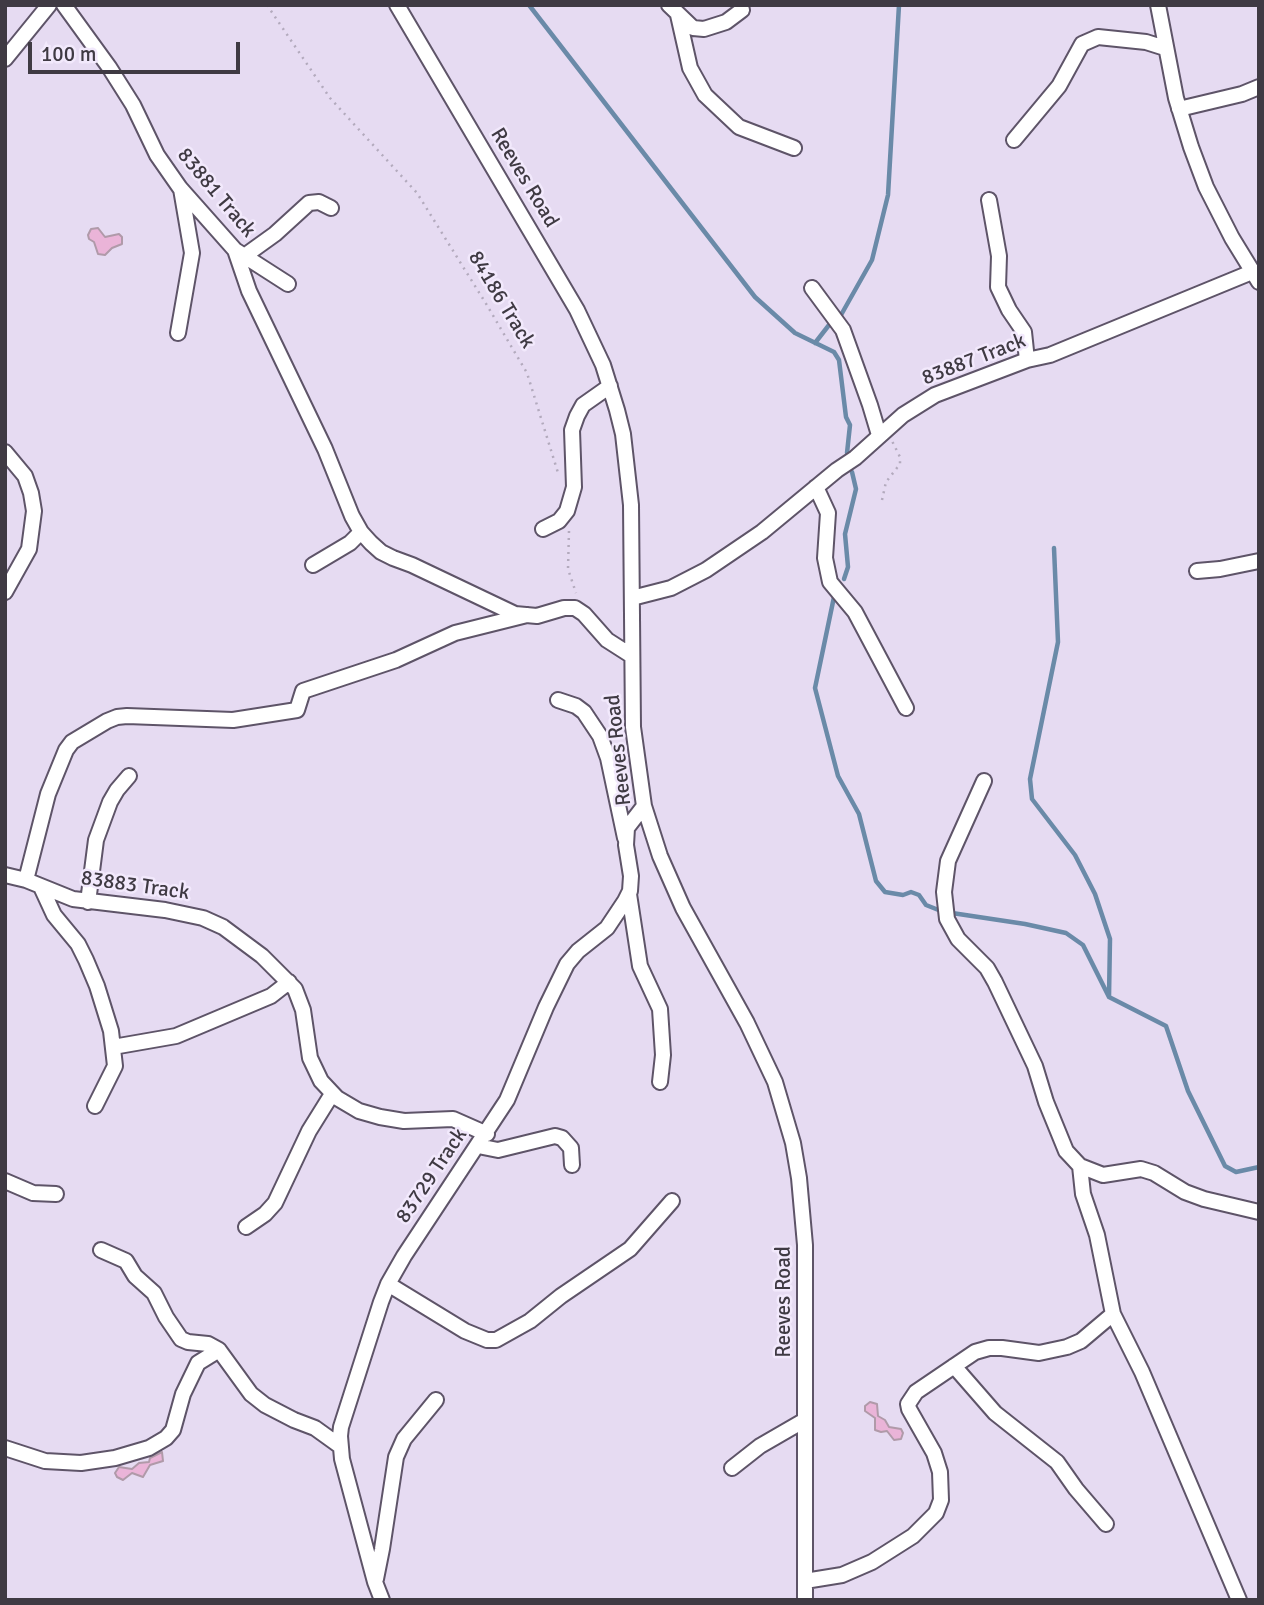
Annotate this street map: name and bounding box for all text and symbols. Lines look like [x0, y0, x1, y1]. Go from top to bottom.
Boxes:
scale bar [32, 28, 243, 72]
text: 100 m [41, 41, 96, 67]
street label: Reeves Road [484, 124, 564, 232]
street label: 83881 Track [171, 143, 261, 243]
street label: 84186 Track [462, 247, 540, 353]
street label: 83887 Track [919, 329, 1029, 391]
street label: Reeves Road [601, 693, 637, 807]
street label: 83883 Track [79, 866, 191, 906]
street label: 83729 Track [391, 1124, 473, 1228]
street label: Reeves Road [771, 1246, 797, 1358]

